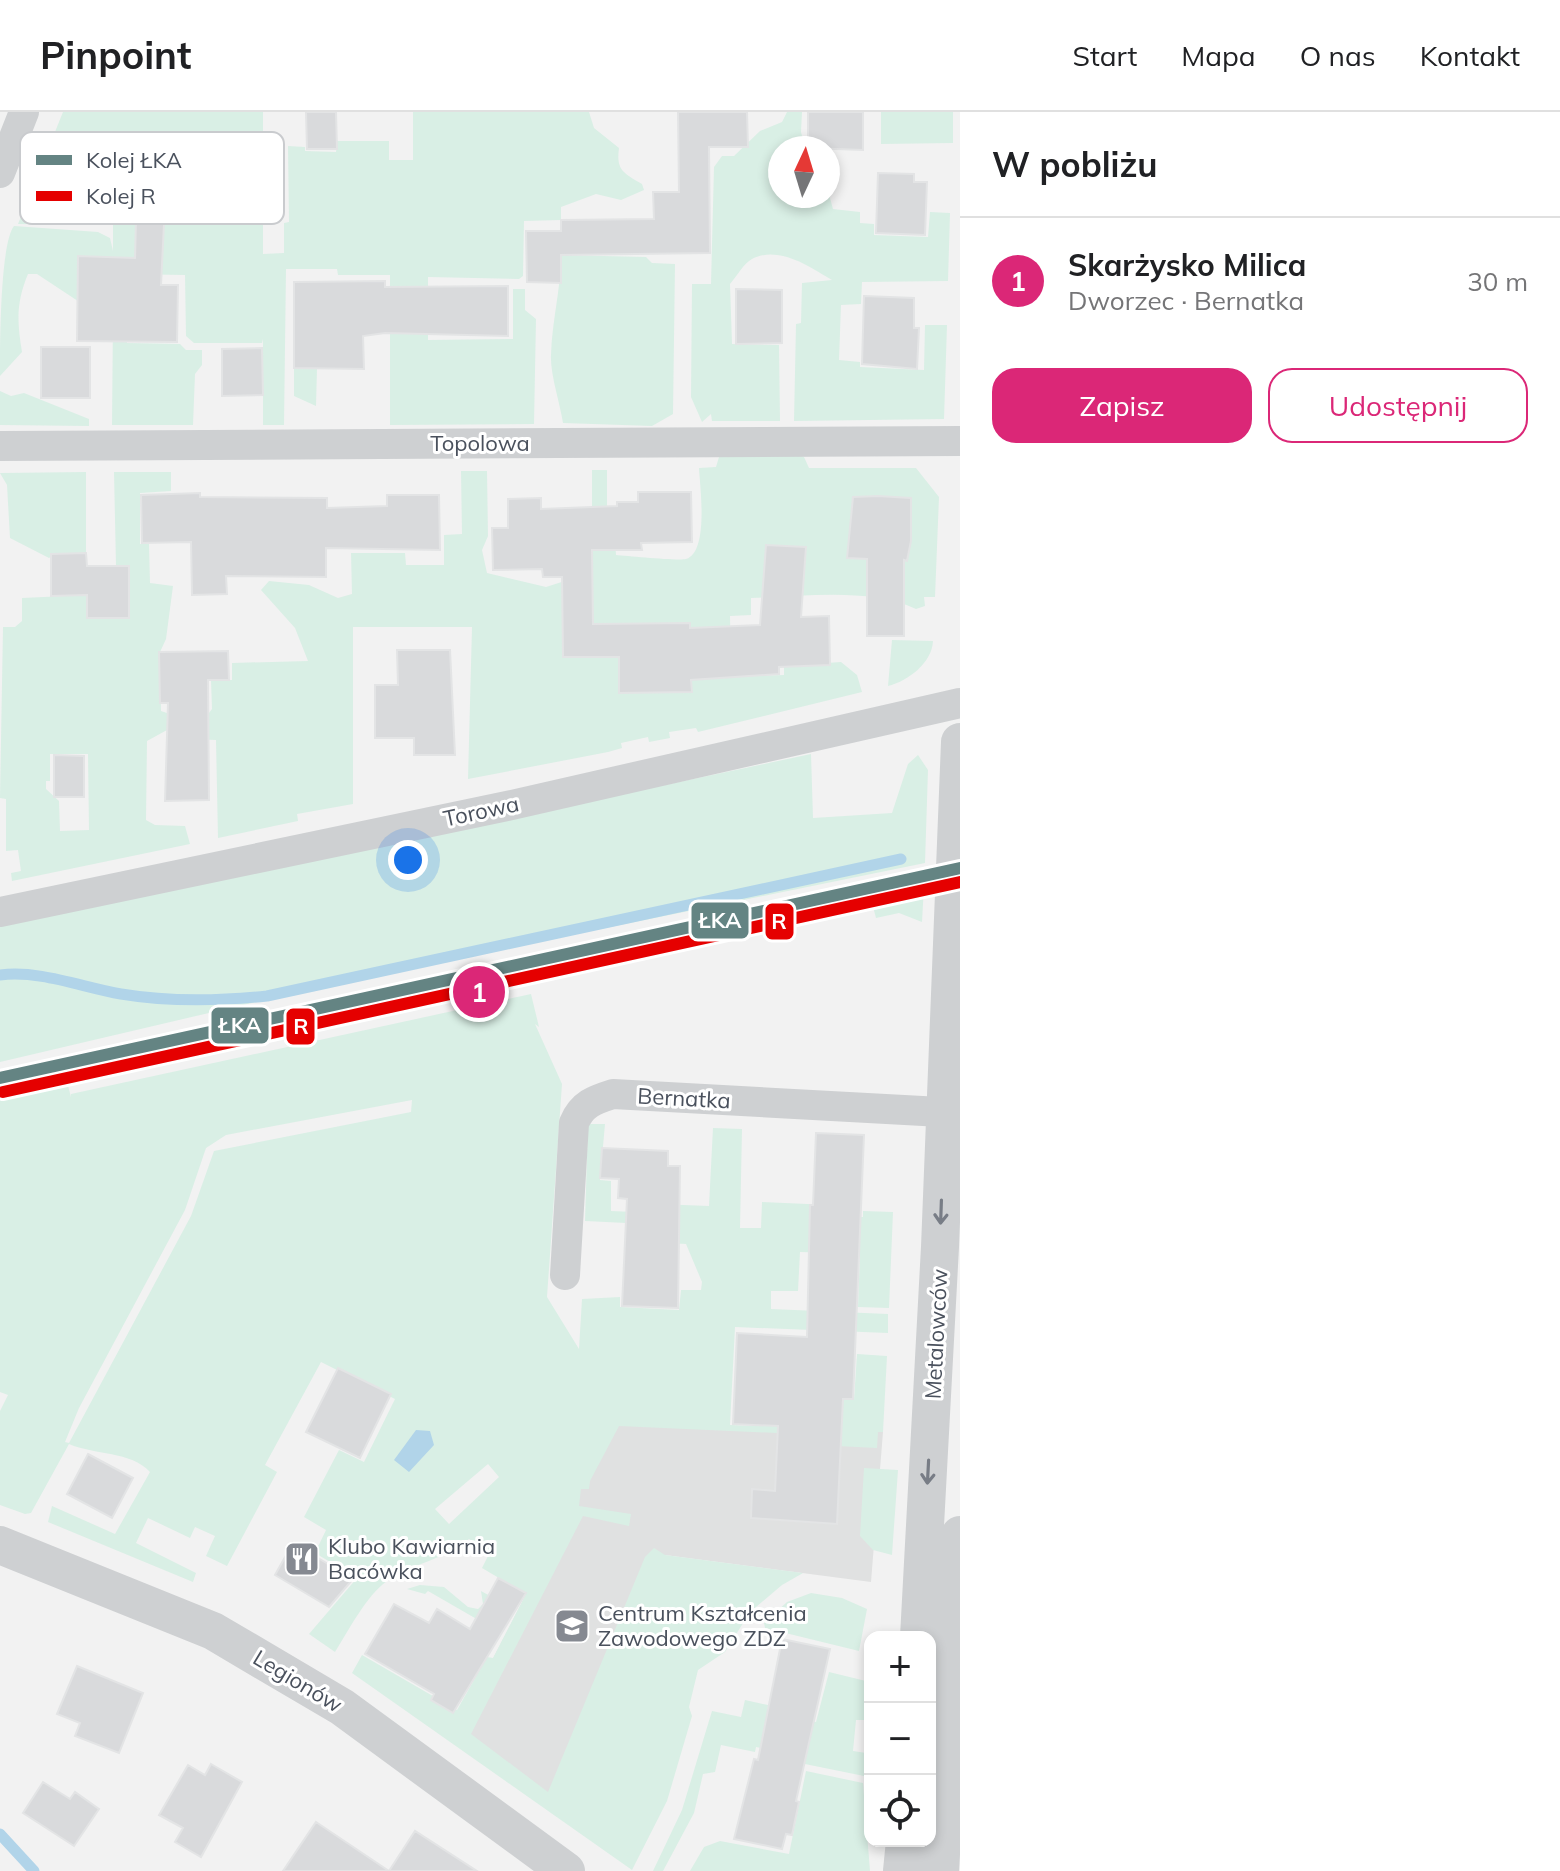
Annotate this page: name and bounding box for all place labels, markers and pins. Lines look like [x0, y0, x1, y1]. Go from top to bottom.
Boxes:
pin: 1 [453, 962, 505, 1022]
place label: Klubo Kawiarnia Bacówka [328, 1532, 495, 1585]
restaurant icon: Klubo Kawiarnia Bacówka [283, 1540, 321, 1578]
place label: Centrum Kształcenia Zawodowego ZDZ [598, 1599, 807, 1652]
school or university icon: Centrum Kształcenia Zawodowego ZDZ [553, 1607, 591, 1645]

